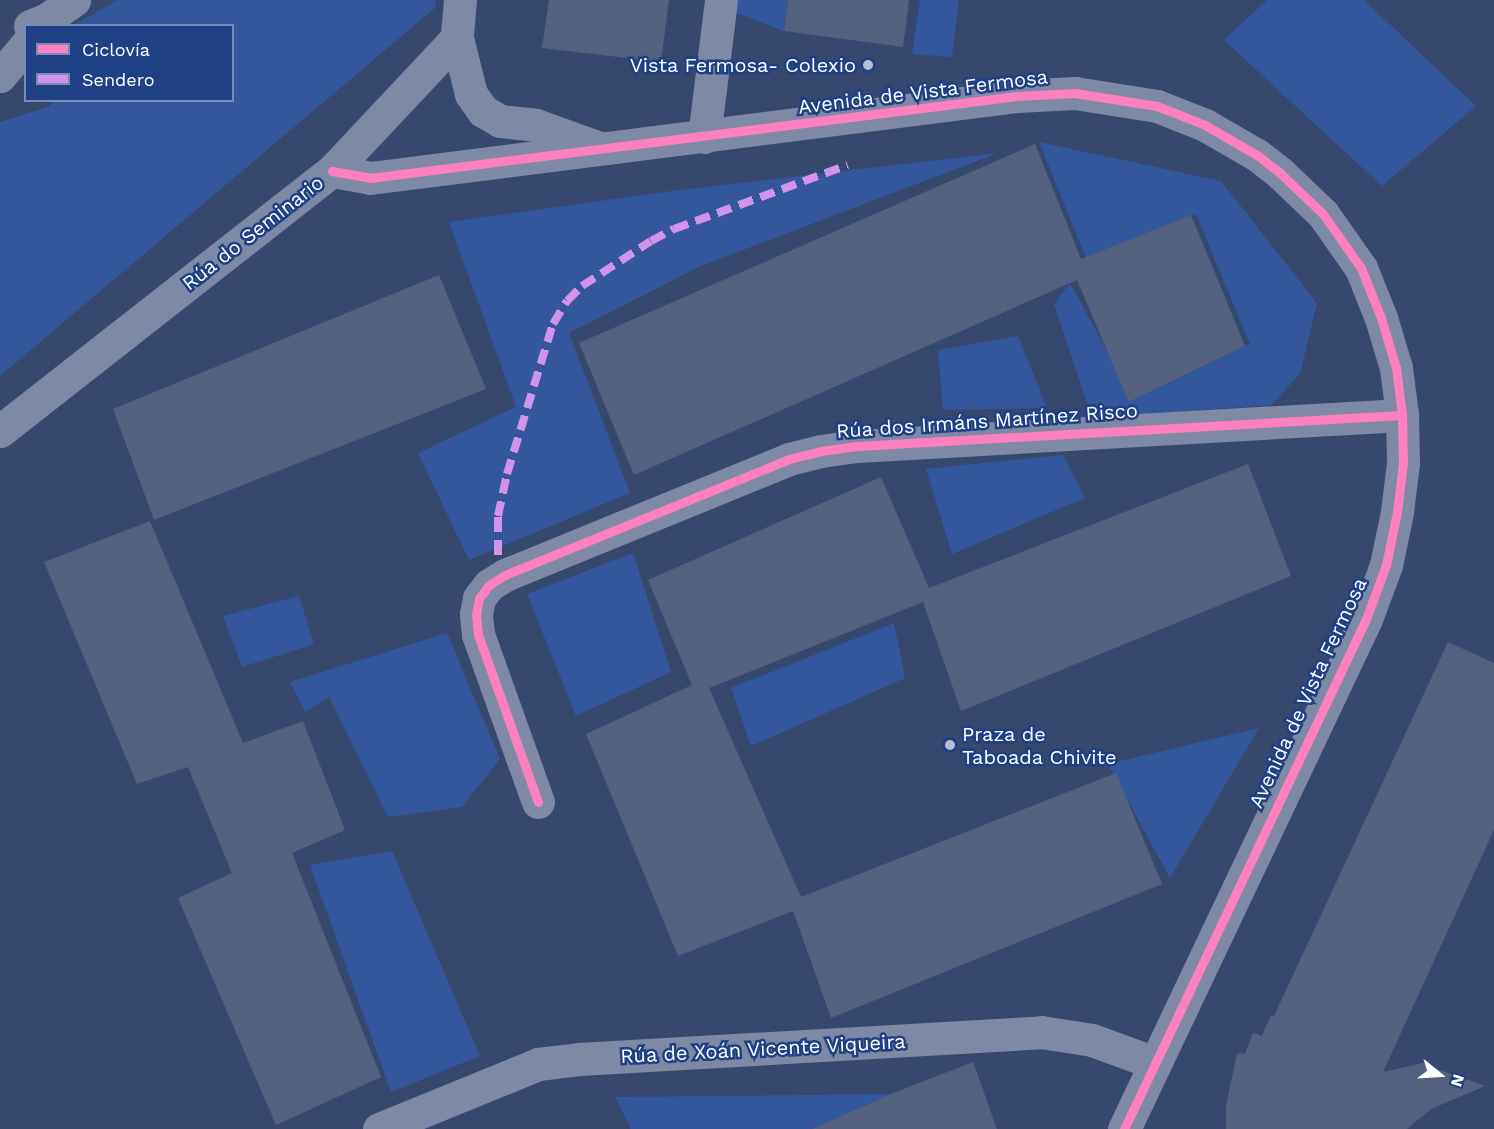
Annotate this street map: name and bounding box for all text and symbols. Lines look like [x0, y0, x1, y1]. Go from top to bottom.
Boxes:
legend [24, 24, 234, 102]
text: Ciclovía [82, 39, 150, 60]
place label: Vista Fermosa- Colexio [629, 53, 856, 77]
marker: Vista Fermosa- Colexio [861, 58, 875, 72]
street label: Avenida de Vista Fermosa [796, 65, 1050, 119]
text: Sendero [82, 69, 155, 90]
street label: Rúa do Seminario [178, 170, 328, 296]
street label: Rúa dos Irmáns Martínez Risco [835, 398, 1139, 444]
street label: Avenida de Vista Fermosa [1244, 573, 1372, 813]
place label: Praza de Taboada Chivite [962, 722, 1117, 769]
marker: Praza de Taboada Chivite [943, 738, 957, 752]
street label: Rúa de Xoán Vicente Viqueira [619, 1029, 907, 1069]
north arrow [1410, 1045, 1470, 1105]
text: N [1447, 1072, 1468, 1089]

